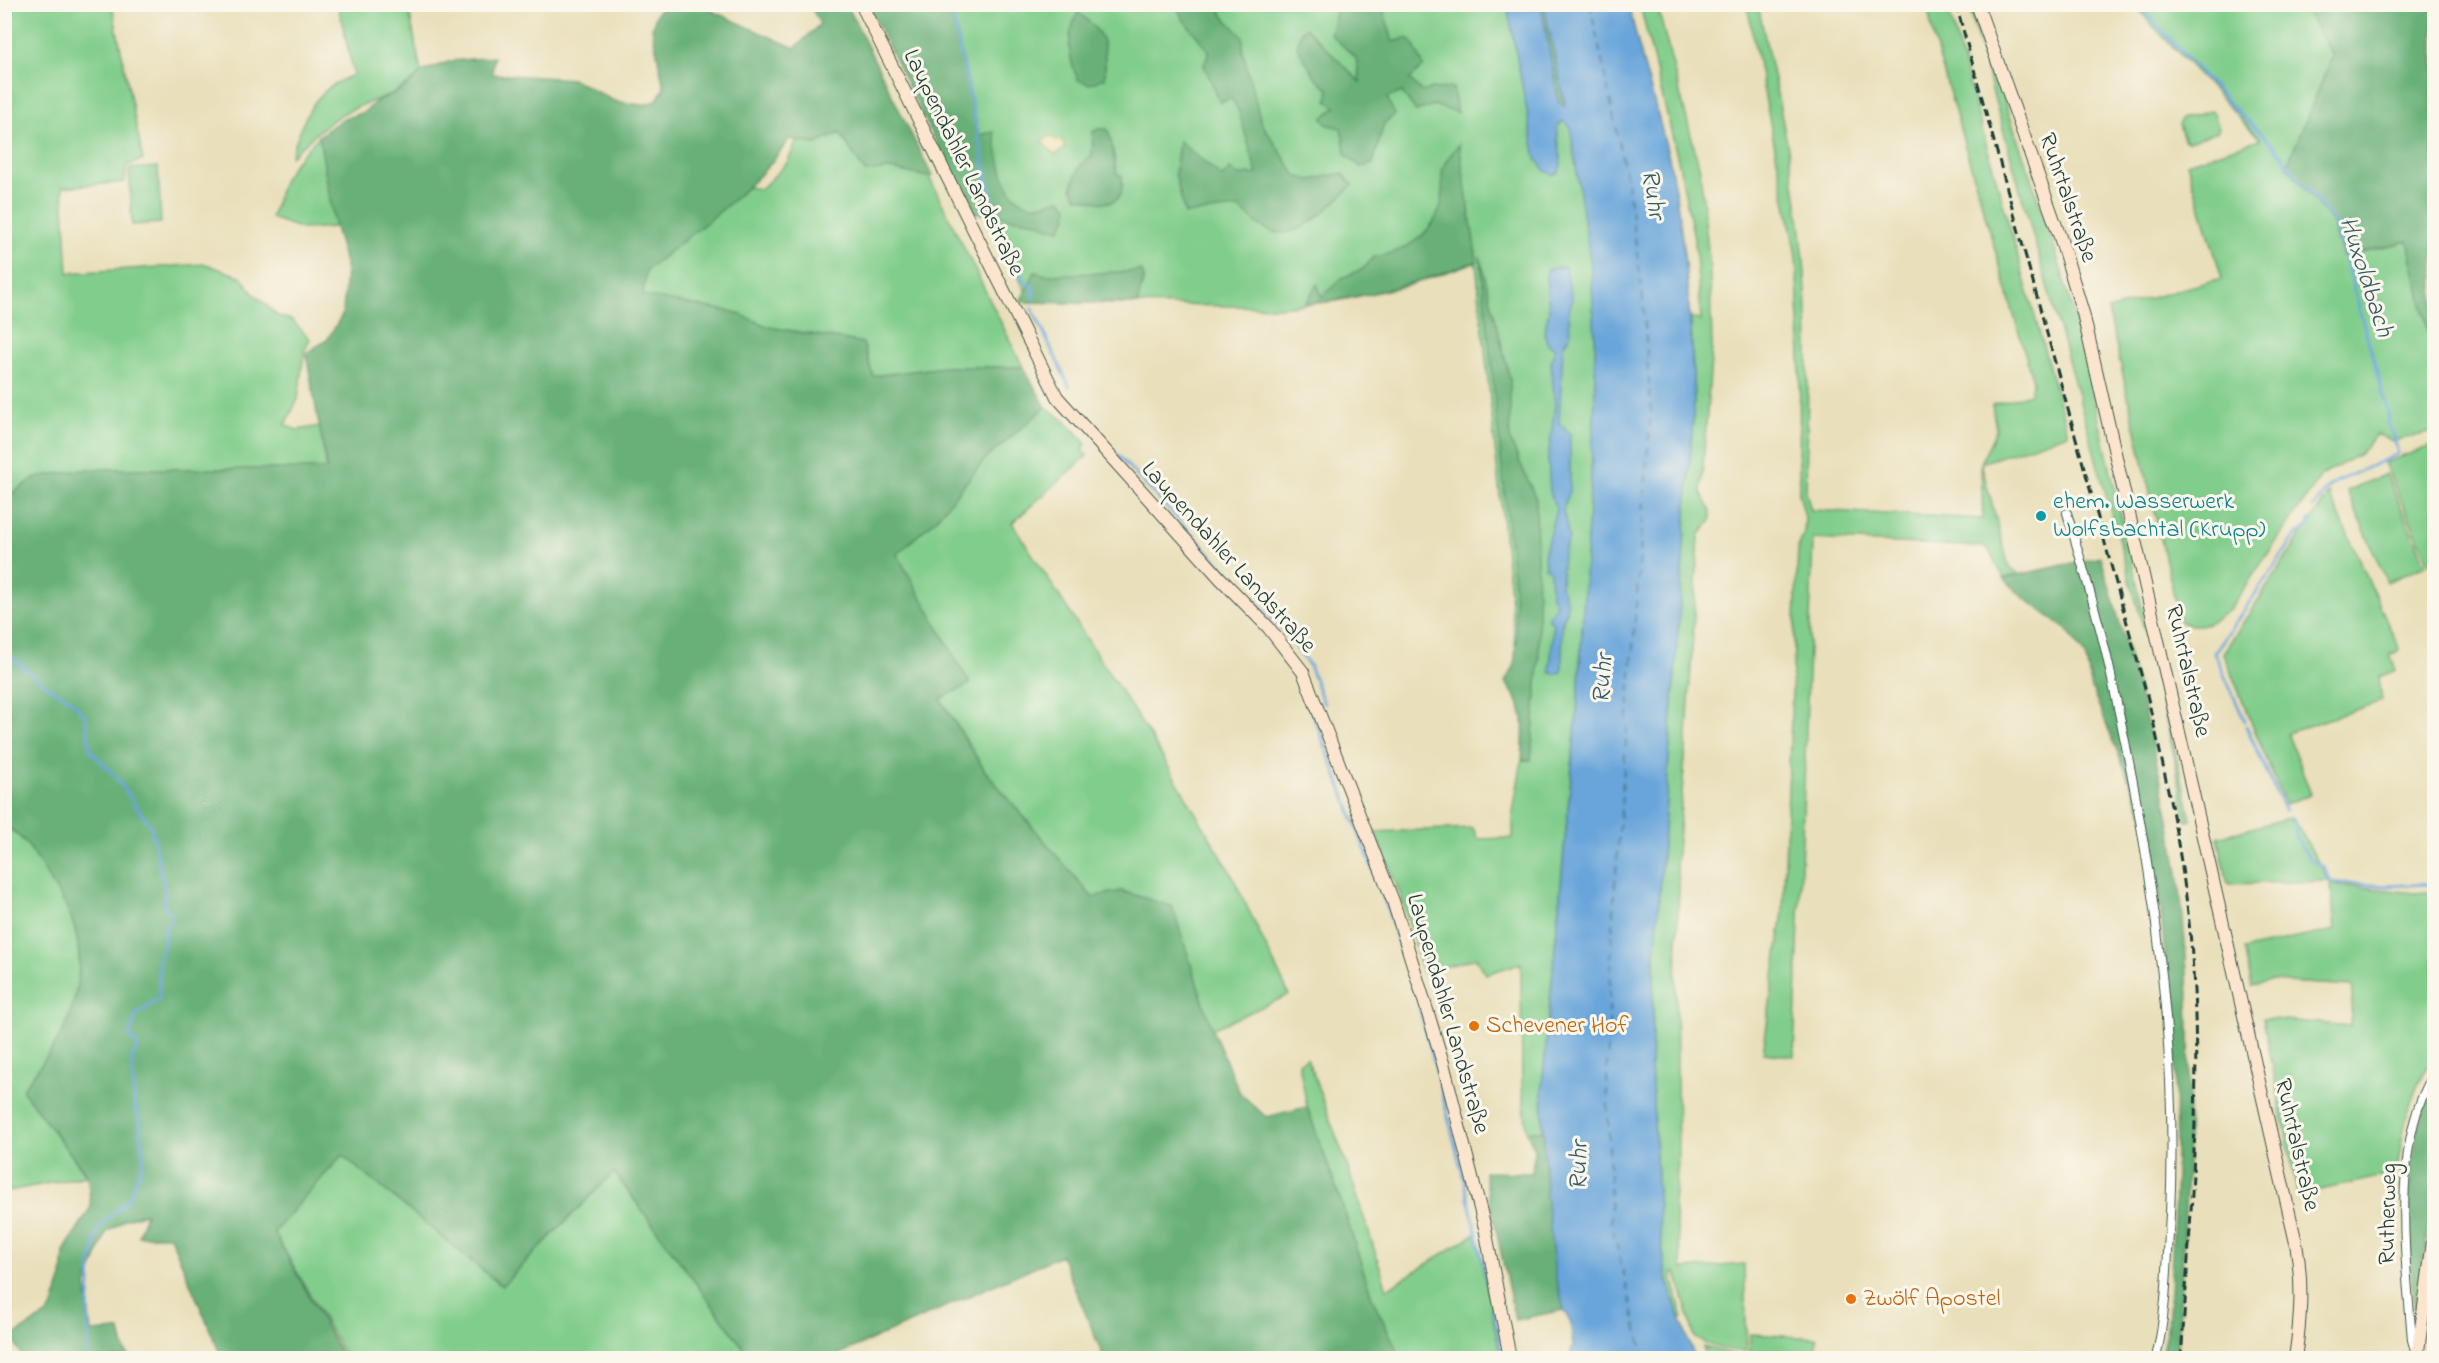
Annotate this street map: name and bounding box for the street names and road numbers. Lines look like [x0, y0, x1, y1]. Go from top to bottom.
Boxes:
street label: Laupendahler Landstraße [893, 44, 1033, 282]
street label: Ruhrtalstraße [2029, 129, 2106, 268]
street label: Laupendahler Landstraße [1132, 454, 1324, 662]
street label: Ruhrtalstraße [2155, 601, 2219, 741]
street label: Laupendahler Landstraße [1396, 890, 1498, 1138]
street label: Ruhrtalstraße [2264, 1075, 2328, 1215]
street label: Rutherweg [2371, 1163, 2407, 1265]

